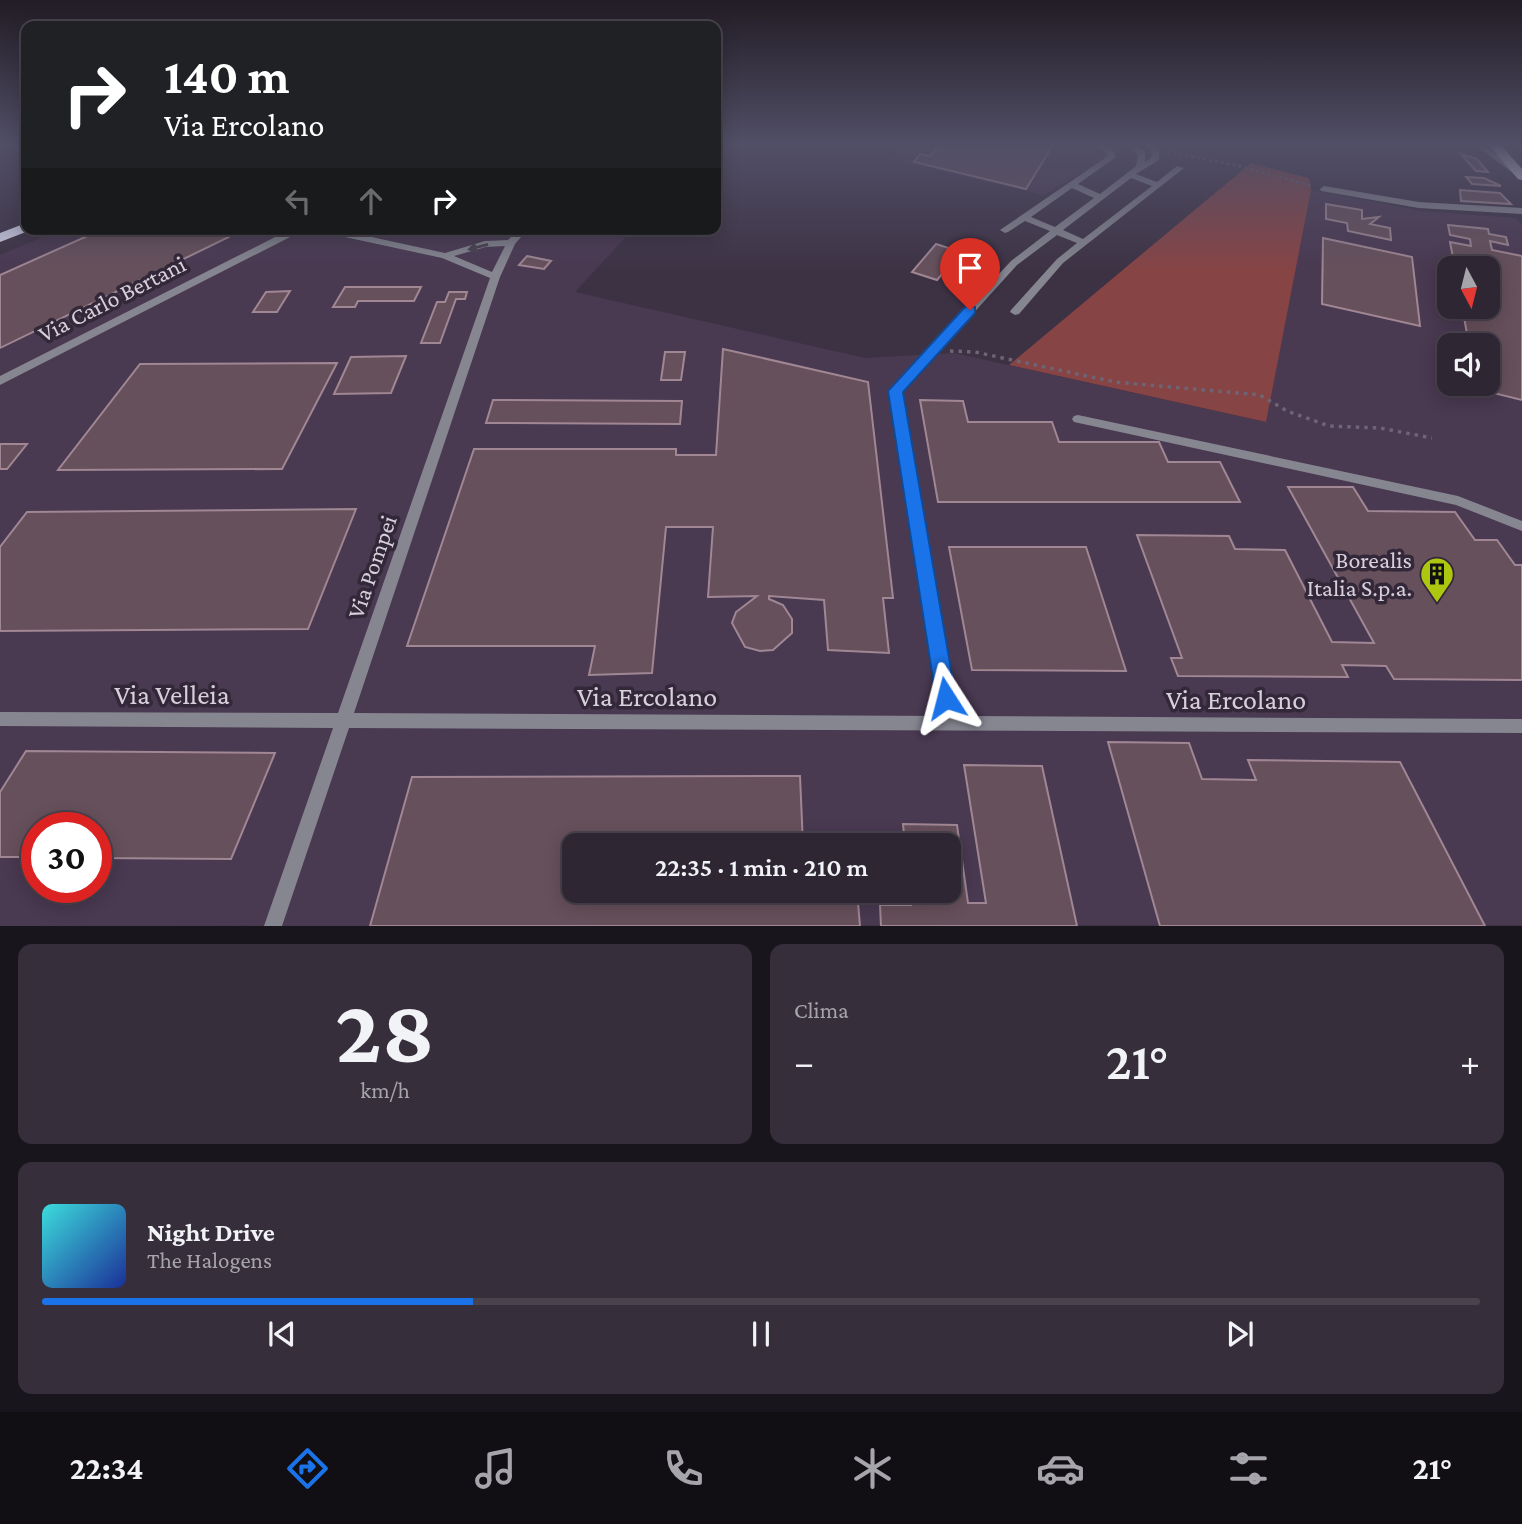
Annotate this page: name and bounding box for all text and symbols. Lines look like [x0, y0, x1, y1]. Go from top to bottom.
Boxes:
icon: right [49, 49, 140, 140]
text: 140 m [164, 49, 289, 104]
text: Via Ercolano [164, 107, 324, 143]
icon: left [279, 182, 317, 220]
icon: ahead [352, 182, 390, 220]
icon: right [425, 182, 463, 220]
pin [940, 238, 1000, 310]
one-way arrow [467, 242, 489, 253]
icon: arrive [951, 249, 989, 287]
street label: Via Carlo Bertani [34, 250, 190, 347]
north arrow [1437, 256, 1500, 318]
map controls [1437, 256, 1500, 396]
button: sound [1437, 333, 1500, 396]
street label: Via Pompei [341, 512, 402, 622]
place label: Borealis Italia S.p.a. [1307, 546, 1412, 601]
building icon: Borealis Italia S.p.a. [1418, 555, 1456, 604]
position arrow [909, 661, 983, 735]
street label: Via Velleia [114, 679, 230, 710]
street label: Via Ercolano [577, 681, 717, 712]
street label: Via Ercolano [1166, 684, 1306, 715]
speed limit sign: 30 [21, 812, 112, 903]
text: 22:35 · 1 min · 210 m [655, 853, 868, 882]
text: 28 [335, 980, 435, 1082]
text: Clima [794, 997, 849, 1023]
text: 21° [1106, 1032, 1168, 1090]
text: − [794, 1041, 814, 1083]
text: + [1460, 1041, 1480, 1083]
text: km/h [360, 1077, 410, 1103]
text: Night Drive [147, 1218, 275, 1247]
text: The Halogens [147, 1247, 272, 1273]
icon: previous [263, 1315, 301, 1353]
icon: pause [742, 1315, 780, 1353]
icon: next [1221, 1315, 1259, 1353]
icon: directions [283, 1444, 332, 1493]
icon: music [471, 1444, 520, 1493]
icon: phone [659, 1444, 708, 1493]
icon: climate [848, 1444, 897, 1493]
icon: car [1036, 1444, 1085, 1493]
icon: filters [1224, 1444, 1273, 1493]
text: 22:34 [70, 1450, 144, 1486]
text: 21° [1412, 1450, 1452, 1486]

